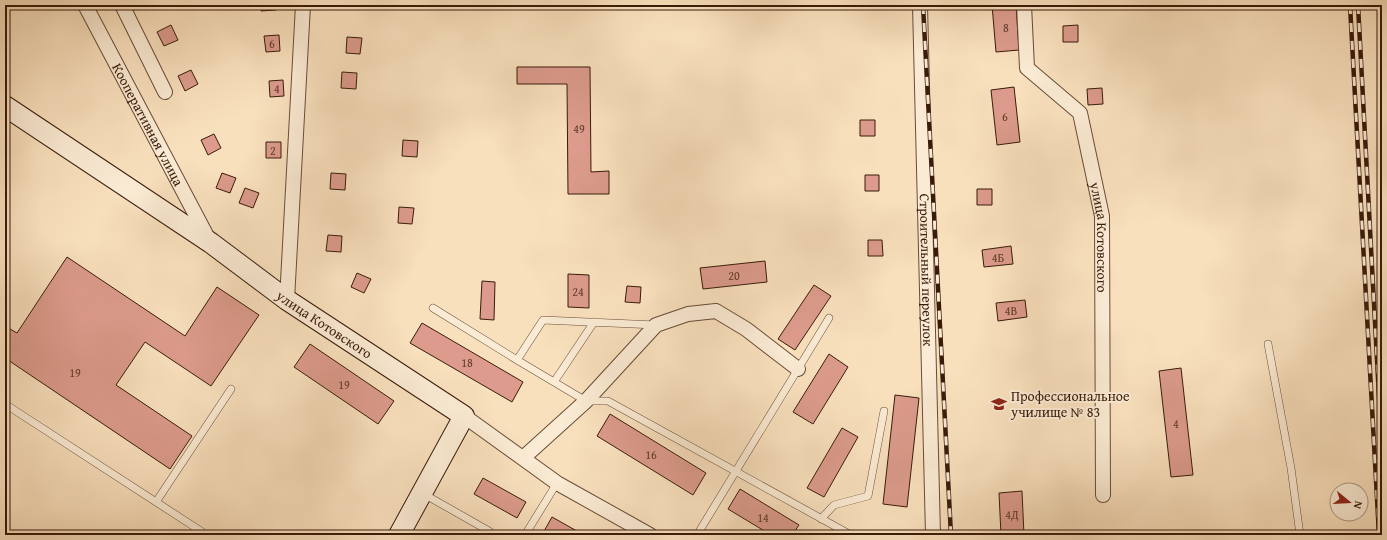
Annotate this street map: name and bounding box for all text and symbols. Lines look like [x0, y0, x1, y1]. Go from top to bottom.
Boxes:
house number: 8 [1003, 19, 1009, 36]
house number: 6 [269, 35, 275, 52]
street label: Кооперативная улица [107, 59, 189, 190]
house number: 4 [274, 80, 280, 97]
house number: 6 [1002, 108, 1008, 125]
house number: 49 [573, 120, 585, 137]
house number: 2 [270, 142, 276, 159]
street label: улица Котовского [1085, 179, 1113, 293]
street label: Строительный переулок [915, 193, 938, 347]
house number: 4Б [992, 249, 1004, 266]
house number: 20 [728, 267, 740, 284]
house number: 24 [572, 283, 584, 300]
street label: улица Котовского [271, 285, 376, 363]
house number: 4В [1005, 302, 1017, 319]
house number: 18 [461, 354, 473, 371]
house number: 19 [69, 364, 81, 381]
house number: 19 [338, 376, 350, 393]
place label: Профессиональное училище № 83 [1010, 386, 1130, 422]
school or university icon: Профессиональное училище № 83 [990, 395, 1008, 413]
house number: 4 [1173, 415, 1179, 432]
house number: 16 [645, 446, 657, 463]
north arrow [1329, 482, 1369, 522]
text: N [1350, 499, 1367, 512]
house number: 4Д [1005, 506, 1019, 523]
house number: 14 [757, 509, 769, 526]

